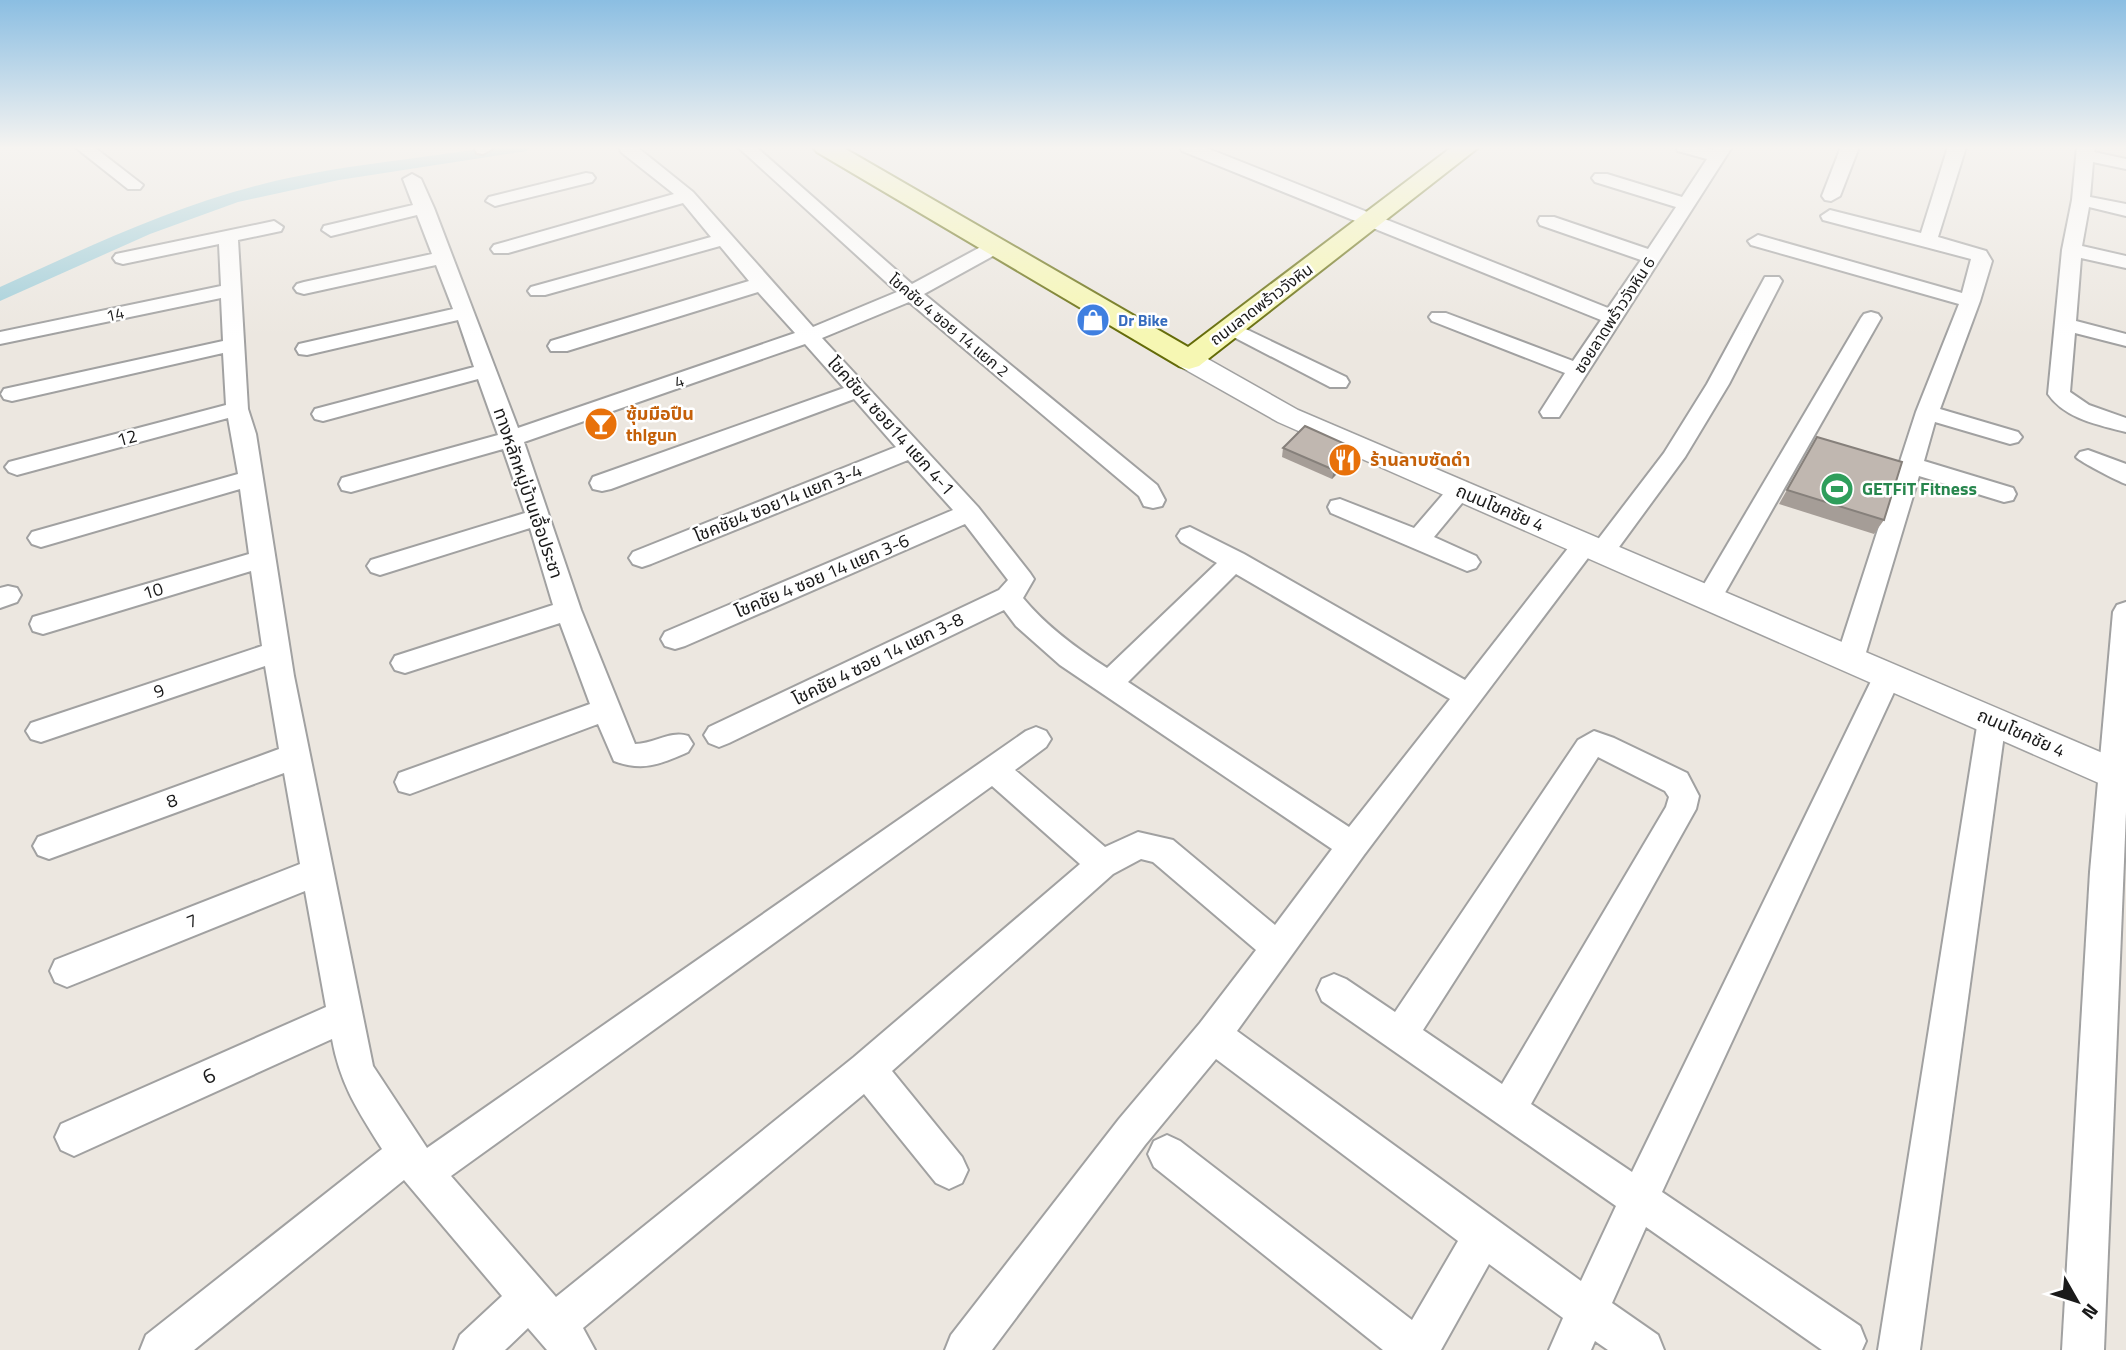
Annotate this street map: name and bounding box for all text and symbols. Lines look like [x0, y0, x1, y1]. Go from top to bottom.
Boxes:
street label: ซอยลาดพร้าววังหิน 6 [1567, 252, 1661, 378]
street label: ถนนลาดพร้าววังหิน [1204, 257, 1318, 351]
street label: โชคชัย 4 ซอย 14 แยก 2 [884, 267, 1014, 383]
street label: 14 [104, 300, 126, 328]
shop icon: Dr Bike [1074, 301, 1112, 339]
place label: Dr Bike [1118, 308, 1168, 332]
street label: โชคชัย4 ซอย14 แยก 4-1 [821, 350, 961, 501]
street label: 4 [671, 368, 687, 394]
place label: ซุ้มมือปืน thlgun [626, 400, 694, 448]
street label: ทางหลักหมู่บ้านเอื้อประชา [487, 404, 570, 582]
bar icon: ซุ้มมือปืน thlgun [582, 405, 620, 443]
street label: 12 [114, 422, 140, 453]
restaurant icon: ร้านลาบซัดดำ [1326, 441, 1364, 479]
place label: ร้านลาบซัดดำ [1370, 446, 1470, 473]
street label: โชคชัย4 ซอย14 แยก 3-4 [690, 456, 866, 549]
sports icon: GETFiT Fitness [1818, 470, 1856, 508]
place label: GETFiT Fitness [1862, 475, 1977, 502]
street label: ถนนโชคชัย 4 [1452, 477, 1549, 538]
street label: โชคชัย 4 ซอย 14 แยก 3-6 [730, 527, 913, 625]
street label: 10 [139, 575, 166, 606]
street label: โชคชัย 4 ซอย 14 แยก 3-8 [788, 605, 968, 712]
street label: 9 [150, 676, 168, 705]
street label: ถนนโชคชัย 4 [1973, 701, 2070, 764]
street label: 8 [162, 786, 181, 815]
street label: 7 [182, 906, 202, 935]
street label: 6 [197, 1058, 220, 1092]
north arrow [2042, 1266, 2112, 1336]
text: N [2075, 1298, 2106, 1326]

